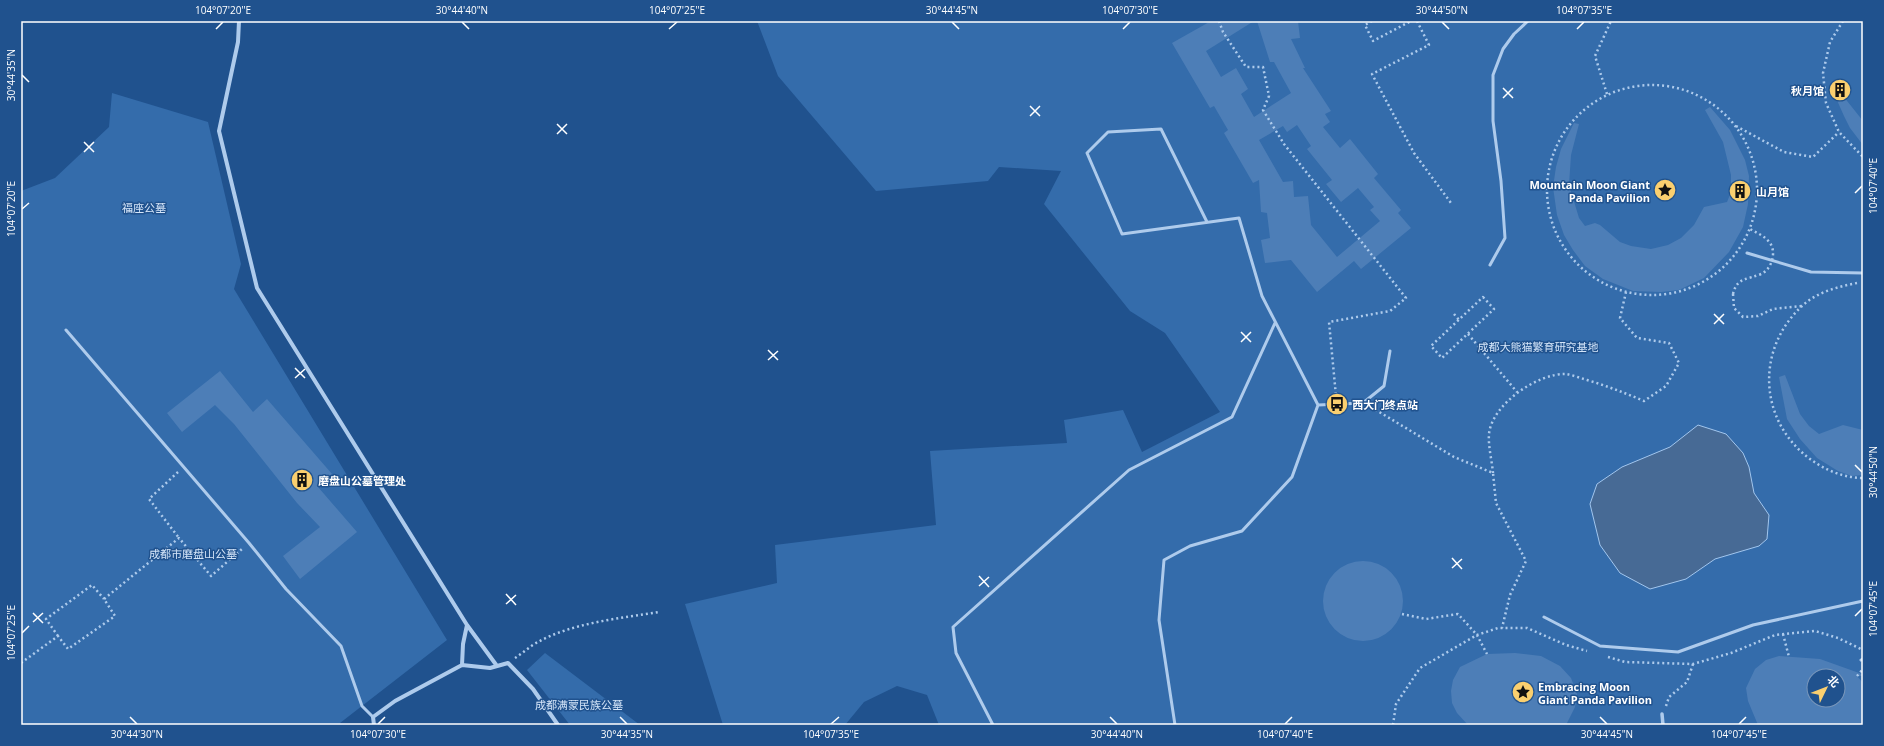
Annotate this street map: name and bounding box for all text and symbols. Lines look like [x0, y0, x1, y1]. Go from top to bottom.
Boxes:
text: 104°07'20"E [195, 3, 251, 17]
text: 30°44'40"N [436, 3, 488, 17]
text: 104°07'25"E [649, 3, 705, 17]
text: 30°44'45"N [926, 3, 978, 17]
text: 104°07'30"E [1102, 3, 1158, 17]
text: 30°44'50"N [1416, 3, 1468, 17]
text: 104°07'35"E [1556, 3, 1612, 17]
text: 30°44'35"N [4, 49, 18, 101]
building icon: 秋月馆 [1827, 77, 1853, 103]
place label: 秋月馆 [1791, 83, 1824, 98]
text: 104°07'40"E [1866, 158, 1880, 214]
place label: Mountain Moon Giant Panda Pavilion [1529, 177, 1650, 205]
place icon: Mountain Moon Giant Panda Pavilion [1652, 177, 1678, 203]
building icon: 山月馆 [1727, 178, 1753, 204]
text: 104°07'20"E [4, 181, 18, 237]
place label: 山月馆 [1756, 184, 1789, 199]
park label: 福座公墓 [122, 200, 166, 215]
park label: 成都大熊猫繁育研究基地 [1478, 339, 1599, 354]
bus stop icon: 西大门终点站 [1324, 391, 1350, 417]
place label: 西大门终点站 [1352, 397, 1418, 412]
text: 30°44'50"N [1866, 446, 1880, 498]
building icon: 磨盘山公墓管理处 [289, 467, 315, 493]
place label: 磨盘山公墓管理处 [318, 473, 406, 488]
park label: 成都市磨盘山公墓 [149, 546, 237, 561]
text: 104°07'45"E [1866, 581, 1880, 637]
text: 104°07'25"E [4, 605, 18, 661]
north arrow [1806, 668, 1846, 708]
text: 北 [1824, 672, 1843, 690]
place icon: Embracing Moon Giant Panda Pavilion [1510, 679, 1536, 705]
place label: Embracing Moon Giant Panda Pavilion [1538, 679, 1652, 707]
park label: 成都满蒙民族公墓 [535, 697, 623, 712]
text: 30°44'30"N [111, 727, 163, 741]
text: 104°07'30"E [350, 727, 406, 741]
text: 30°44'35"N [601, 727, 653, 741]
text: 104°07'35"E [803, 727, 859, 741]
text: 30°44'40"N [1091, 727, 1143, 741]
text: 104°07'40"E [1257, 727, 1313, 741]
text: 30°44'45"N [1581, 727, 1633, 741]
text: 104°07'45"E [1711, 727, 1767, 741]

